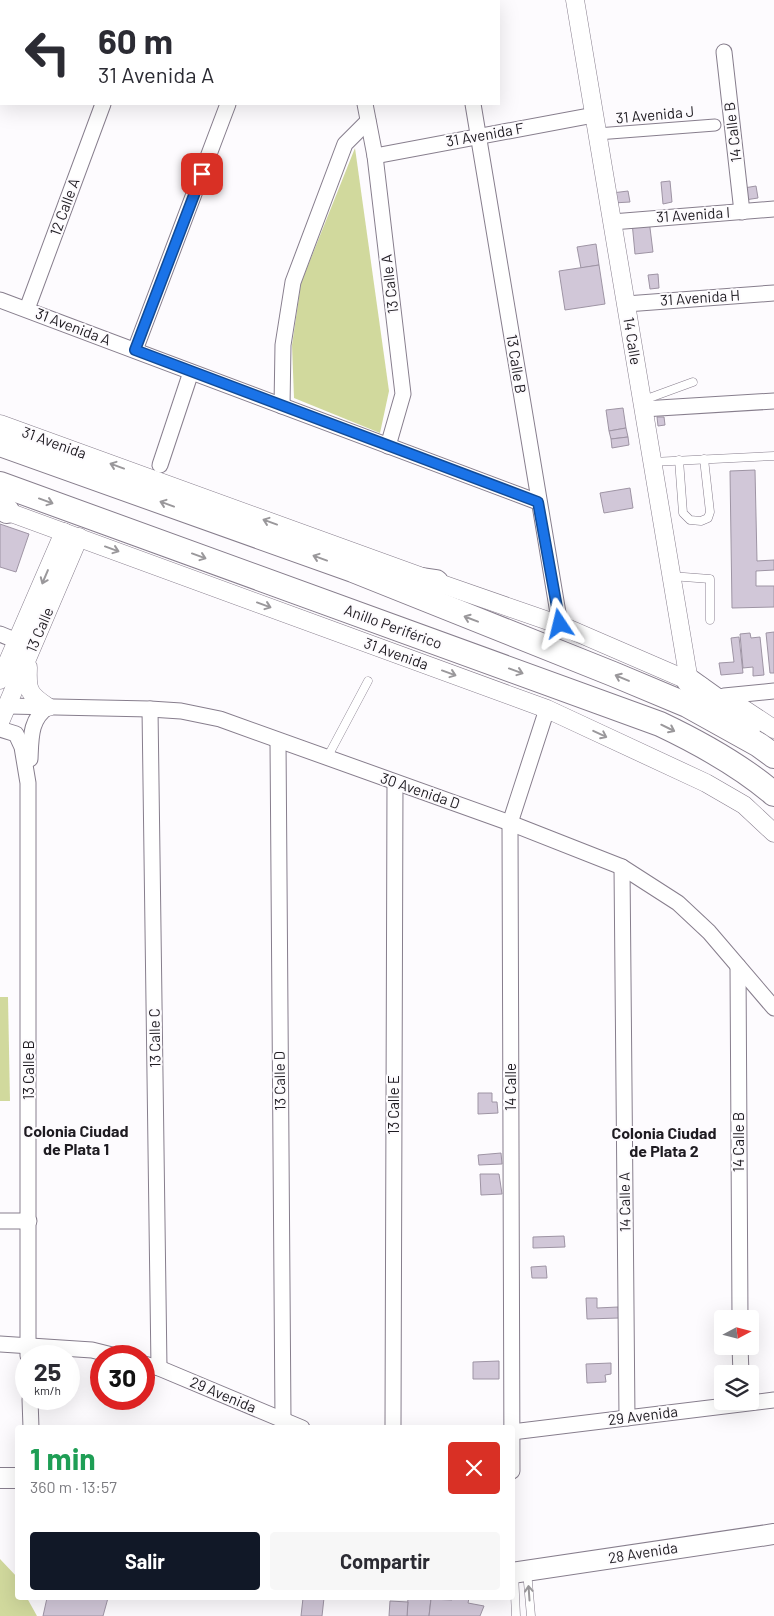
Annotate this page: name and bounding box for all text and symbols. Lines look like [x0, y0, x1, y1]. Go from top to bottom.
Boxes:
text: 60 m [98, 19, 173, 61]
icon: left [15, 20, 80, 85]
text: 31 Avenida A [98, 61, 214, 87]
street label: 14 Calle B [719, 101, 745, 163]
street label: 31 Avenida J [615, 102, 695, 126]
street label: 31 Avenida F [445, 118, 526, 150]
pin [181, 153, 223, 195]
icon: arrive [188, 160, 216, 188]
street label: 12 Calle A [45, 175, 83, 238]
street label: 31 Avenida I [655, 202, 731, 226]
street label: 13 Calle A [376, 253, 402, 315]
street label: 31 Avenida H [659, 285, 740, 309]
street label: 31 Avenida A [33, 303, 114, 349]
street label: 14 Calle [620, 316, 646, 366]
street label: 13 Calle B [503, 333, 531, 395]
street label: 31 Avenida [20, 422, 89, 462]
one-way arrow [110, 461, 126, 471]
one-way arrow [38, 497, 53, 506]
one-way arrow [160, 499, 175, 508]
one-way arrow [263, 517, 278, 526]
one-way arrow [103, 545, 119, 554]
one-way arrow [190, 552, 206, 561]
one-way arrow [313, 553, 328, 562]
one-way arrow [39, 569, 49, 584]
position arrow [533, 597, 585, 649]
street label: Anillo Periférico [342, 600, 445, 652]
one-way arrow [256, 601, 271, 610]
street label: 13 Calle [22, 604, 57, 655]
one-way arrow [464, 613, 479, 623]
street label: 31 Avenida [362, 633, 431, 673]
one-way arrow [508, 667, 523, 676]
one-way arrow [441, 669, 457, 678]
one-way arrow [615, 672, 630, 682]
one-way arrow [660, 724, 675, 733]
one-way arrow [592, 730, 607, 739]
street label: 30 Avenida D [378, 768, 462, 812]
street label: 13 Calle C [144, 1008, 164, 1068]
street label: 13 Calle B [19, 1040, 37, 1100]
street label: 13 Calle D [269, 1051, 289, 1111]
street label: 14 Calle [501, 1063, 519, 1111]
street label: 13 Calle E [384, 1075, 402, 1135]
street label: 14 Calle B [729, 1112, 747, 1172]
district label: Colonia Ciudad de Plata 1 [23, 1121, 129, 1158]
district label: Colonia Ciudad de Plata 2 [611, 1123, 717, 1160]
street label: 14 Calle A [614, 1172, 634, 1232]
north arrow [714, 1310, 759, 1355]
map controls [714, 1310, 759, 1410]
speed limit sign: 30 [90, 1345, 155, 1410]
text: 25 [34, 1356, 61, 1386]
button: layers [714, 1365, 759, 1410]
street label: 29 Avenida [188, 1372, 259, 1416]
text: km/h [34, 1383, 61, 1397]
street label: 29 Avenida [607, 1402, 679, 1428]
text: 1 min [30, 1440, 96, 1476]
button: close [448, 1442, 500, 1494]
text: 360 m · 13:57 [30, 1477, 117, 1496]
button: Salir [30, 1532, 260, 1590]
button: Compartir [270, 1532, 500, 1590]
street label: 28 Avenida [607, 1538, 679, 1566]
one-way arrow [524, 1586, 534, 1602]

